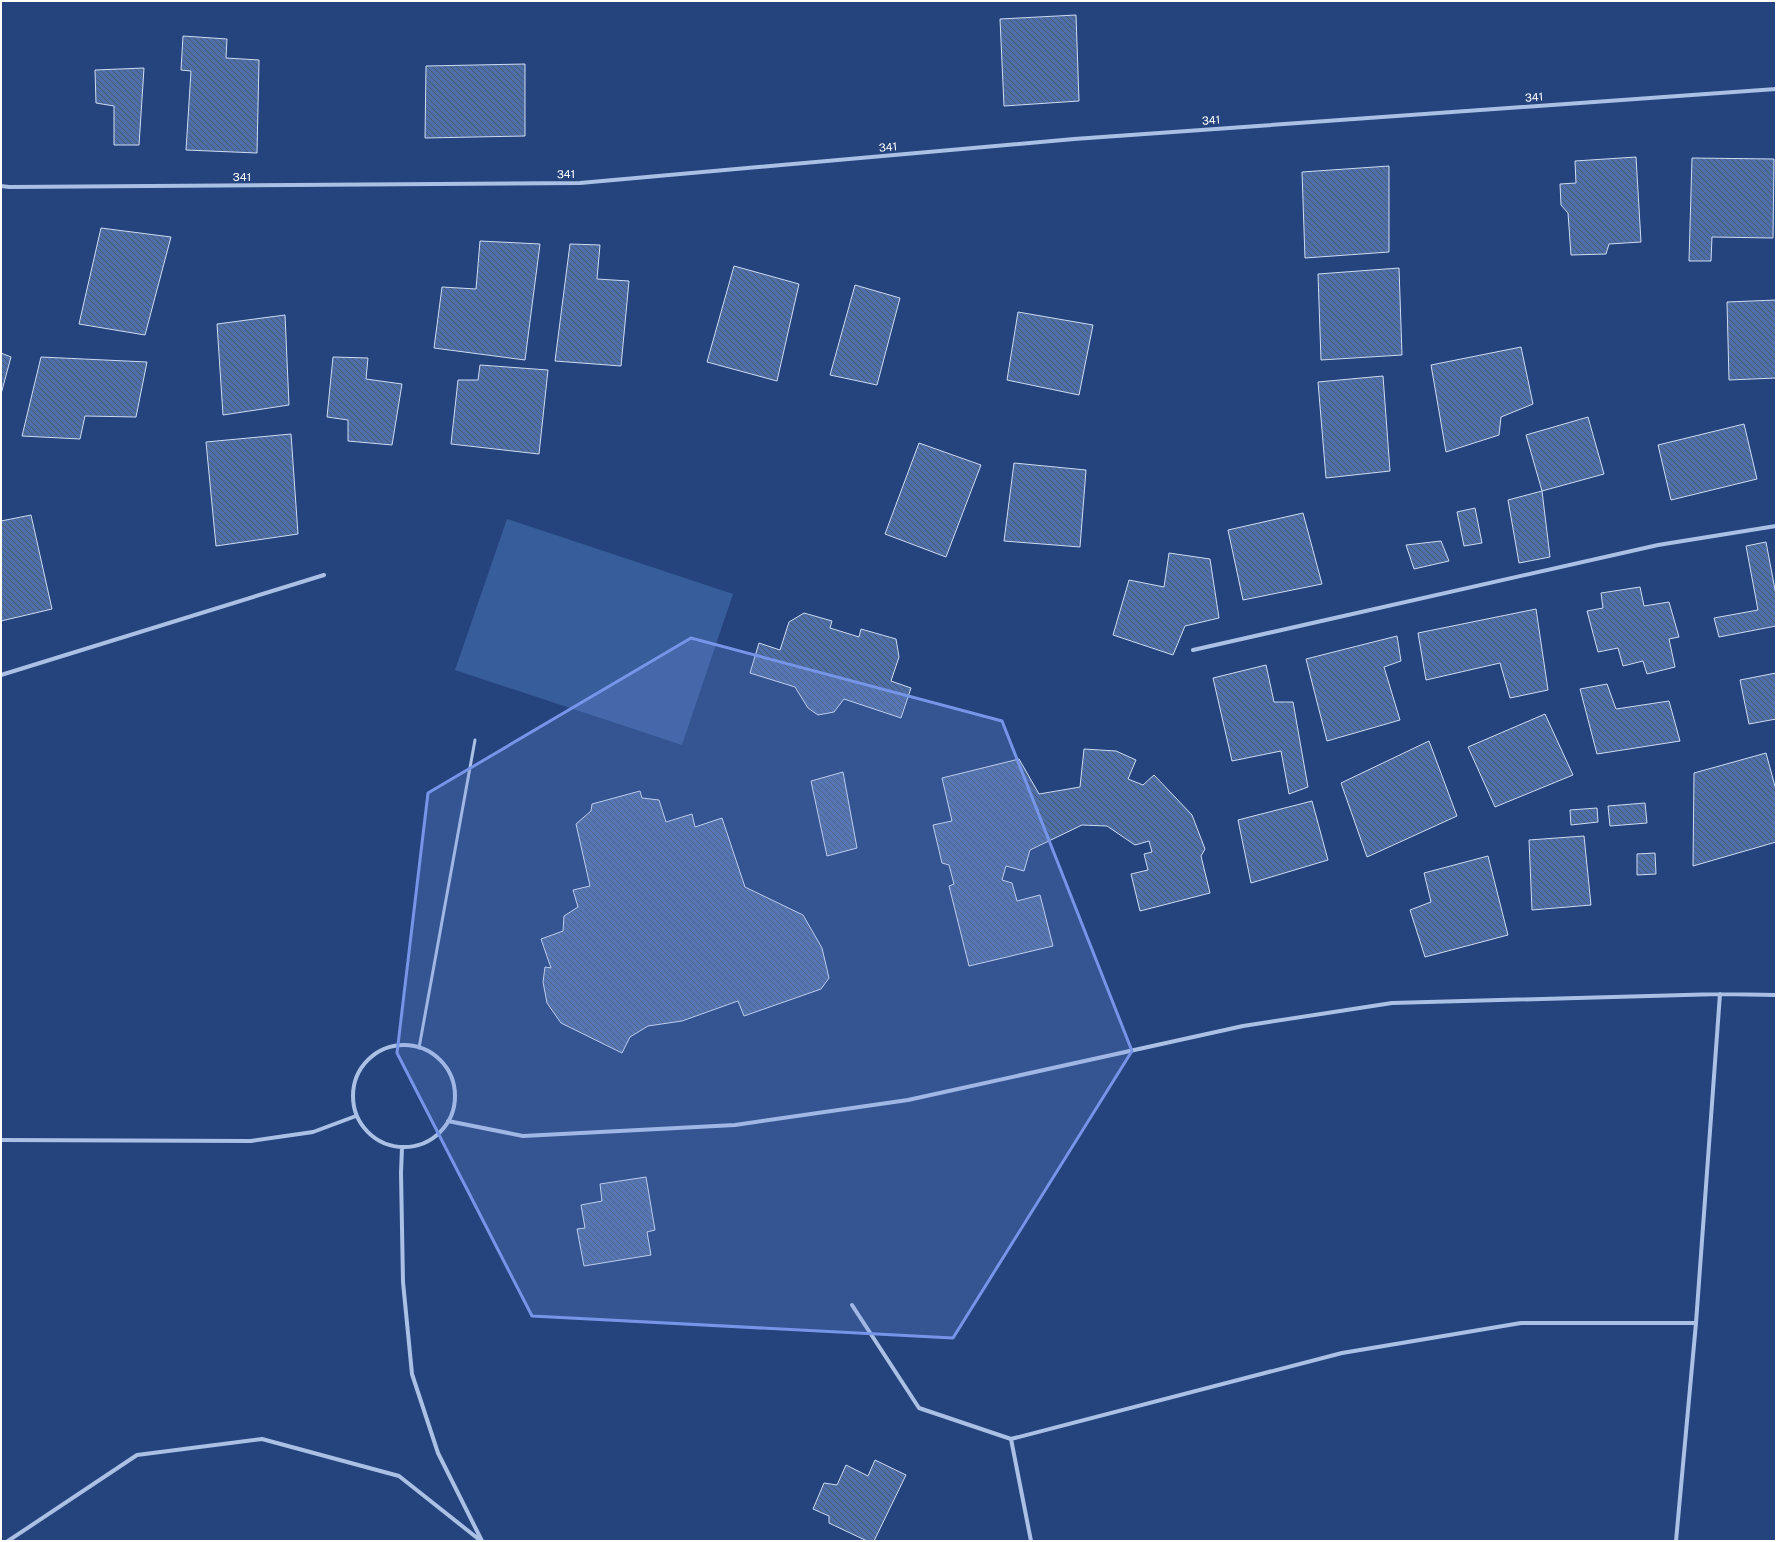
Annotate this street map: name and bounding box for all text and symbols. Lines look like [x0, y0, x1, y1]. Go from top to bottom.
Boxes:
street label: 341 [1524, 90, 1544, 104]
street label: 341 [1201, 113, 1221, 127]
street label: 341 [878, 140, 898, 154]
street label: 341 [557, 168, 575, 180]
street label: 341 [233, 171, 251, 183]

